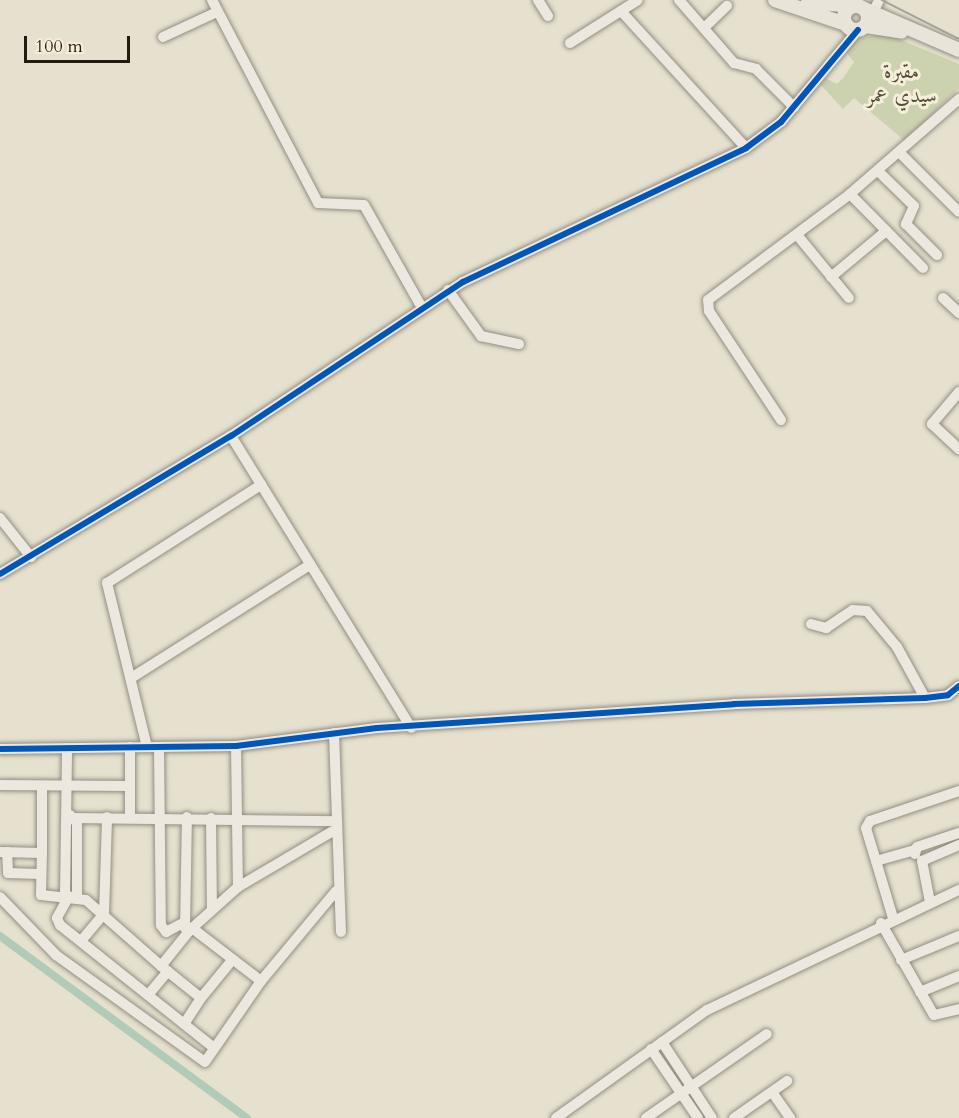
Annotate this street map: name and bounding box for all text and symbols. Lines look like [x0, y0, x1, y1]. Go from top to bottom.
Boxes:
scale bar [27, 24, 134, 62]
text: 100 m [35, 34, 83, 59]
park label: مقبرة سيدي عمر [867, 59, 937, 109]

